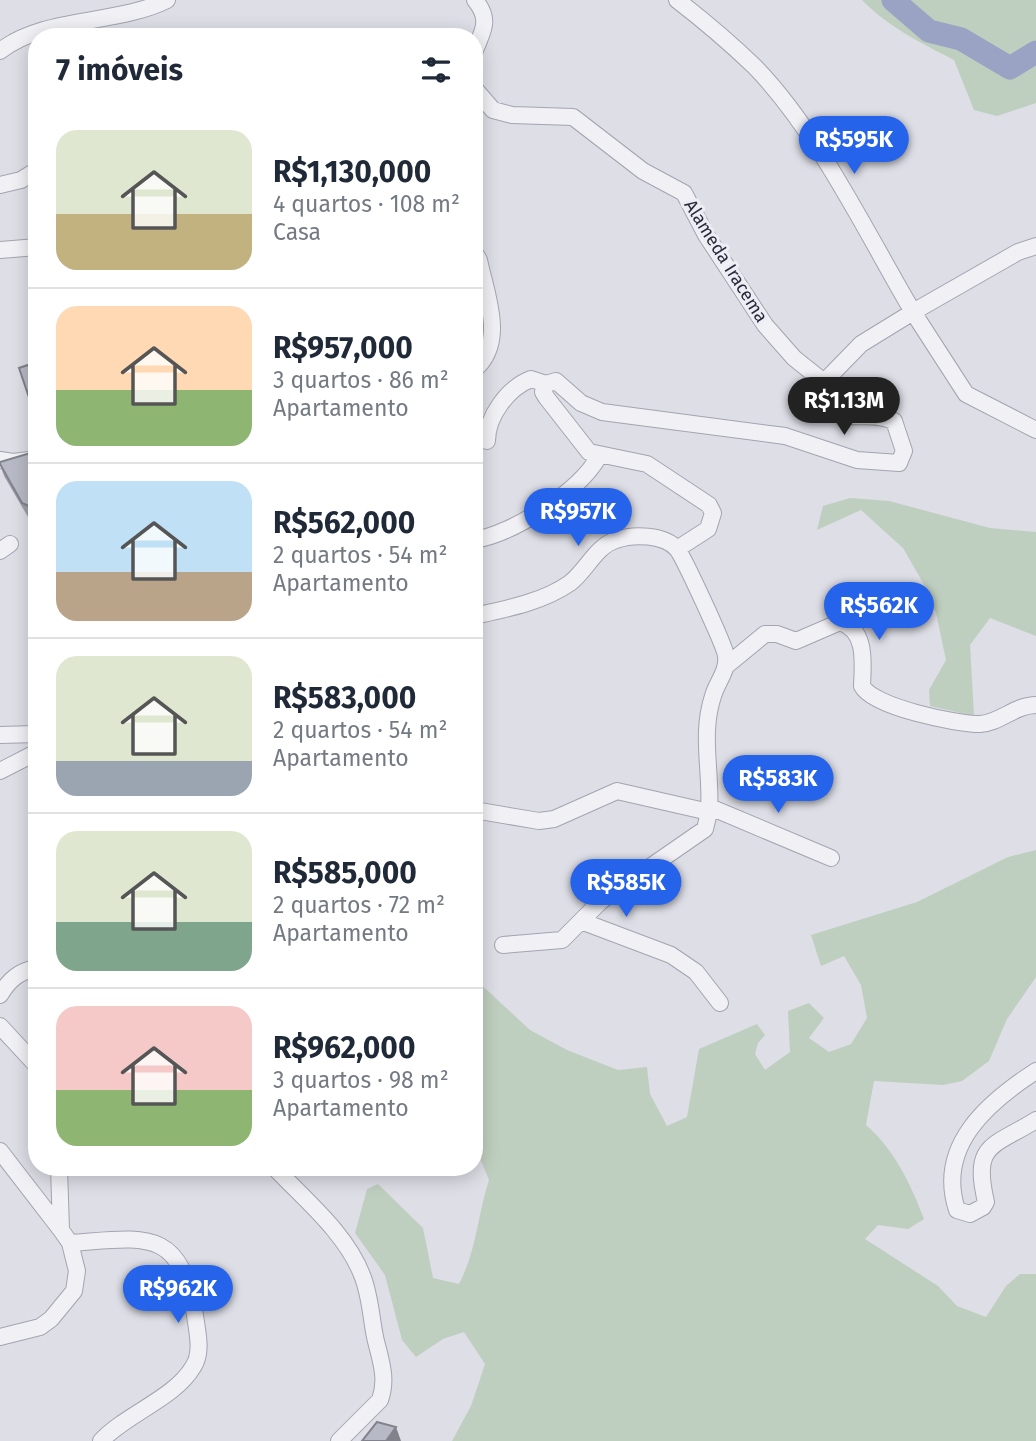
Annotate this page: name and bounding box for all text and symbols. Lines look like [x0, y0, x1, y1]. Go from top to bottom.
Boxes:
icon: filters [417, 51, 455, 89]
text: 7 imóveis [56, 52, 183, 88]
pin: R$595K [797, 116, 911, 176]
text: R$595K [815, 125, 893, 153]
text: R$1,130,000 [273, 154, 431, 190]
icon: home [112, 158, 196, 242]
text: 4 quartos · 108 m² [273, 190, 460, 218]
street label: Alameda Iracema [679, 196, 773, 326]
text: Casa [273, 218, 321, 246]
text: R$957,000 [273, 330, 413, 366]
icon: home [112, 334, 196, 418]
text: 3 quartos · 86 m² [273, 366, 449, 394]
pin: R$1.13M [779, 378, 909, 437]
text: R$1.13M [804, 386, 884, 414]
text: Apartamento [273, 394, 409, 422]
pin: R$957K [521, 489, 635, 548]
text: R$957K [540, 497, 616, 525]
text: R$562,000 [273, 505, 415, 541]
icon: home [112, 509, 196, 593]
text: 2 quartos · 54 m² [273, 541, 448, 569]
text: Apartamento [273, 569, 409, 597]
pin: R$562K [822, 582, 936, 642]
text: R$562K [840, 591, 918, 619]
text: R$583,000 [273, 680, 416, 716]
icon: home [112, 684, 196, 768]
text: 2 quartos · 54 m² [273, 716, 448, 744]
text: Apartamento [273, 744, 409, 772]
pin: R$583K [721, 756, 835, 815]
text: R$583K [739, 764, 817, 792]
text: R$585,000 [273, 855, 417, 891]
icon: home [112, 859, 196, 943]
pin: R$585K [569, 860, 683, 919]
text: R$585K [586, 868, 666, 896]
text: 2 quartos · 72 m² [273, 891, 445, 919]
text: Apartamento [273, 919, 409, 947]
text: R$962,000 [273, 1030, 415, 1066]
icon: home [112, 1034, 196, 1118]
text: 3 quartos · 98 m² [273, 1066, 449, 1094]
text: Apartamento [273, 1094, 409, 1122]
pin: R$962K [121, 1266, 235, 1325]
text: R$962K [139, 1274, 217, 1302]

